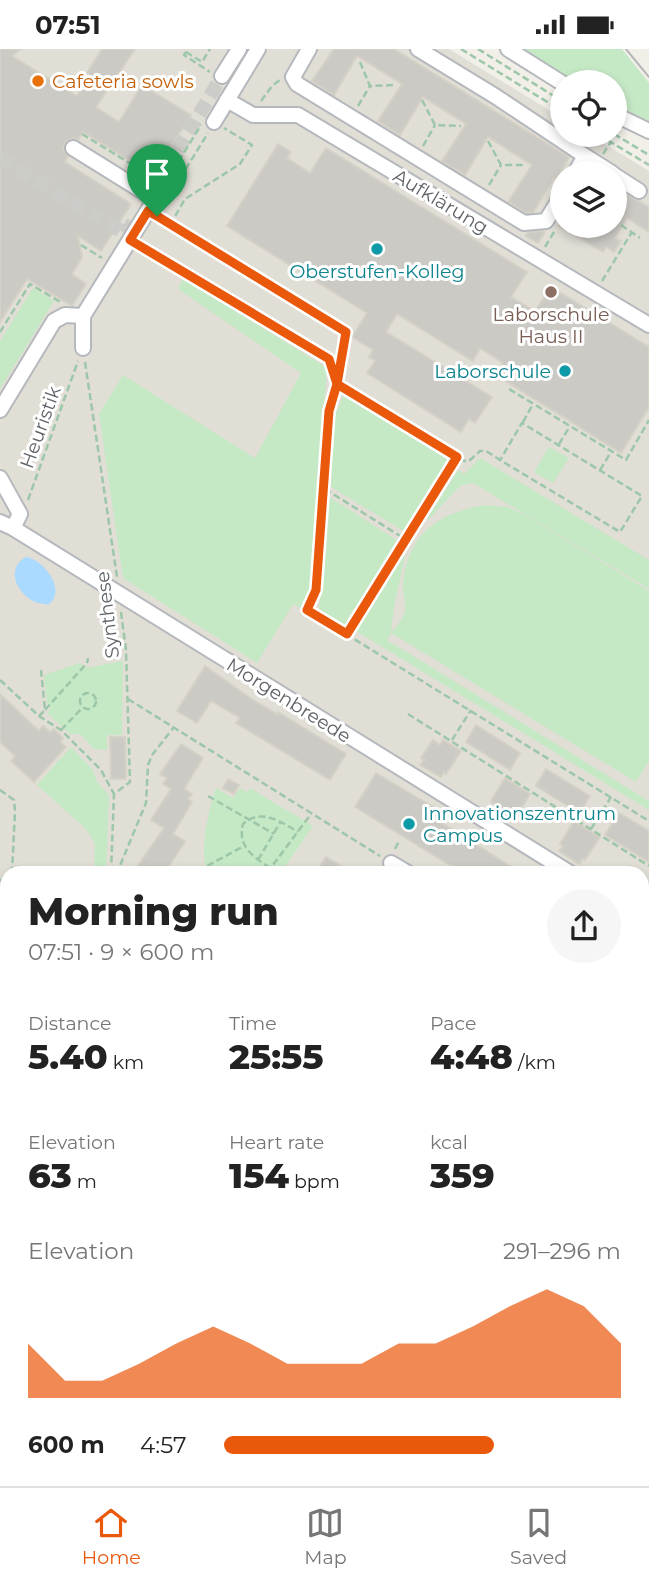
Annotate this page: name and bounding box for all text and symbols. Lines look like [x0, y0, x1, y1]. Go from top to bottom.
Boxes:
text: 07:51 [35, 9, 101, 41]
place label: Cafeteria sowls [52, 70, 194, 93]
map controls [550, 70, 627, 238]
button: locate [550, 70, 627, 147]
marker: Cafeteria sowls [30, 73, 46, 89]
pin [127, 144, 187, 216]
icon: arrive [138, 155, 176, 193]
button: layers [550, 161, 627, 238]
street label: Aufklärung [389, 164, 492, 239]
marker: Oberstufen-Kolleg [369, 241, 385, 257]
place label: Oberstufen-Kolleg [289, 260, 465, 283]
marker: Laborschule Haus II [543, 284, 559, 300]
place label: Laborschule Haus II [493, 303, 609, 348]
place label: Laborschule [434, 360, 551, 383]
marker: Laborschule [557, 363, 573, 379]
street label: Heuristik [15, 382, 66, 471]
street label: Synthese [91, 570, 124, 660]
street label: Morgenbreede [222, 653, 355, 748]
place label: Innovationszentrum Campus [423, 802, 616, 847]
marker: Innovationszentrum Campus [401, 816, 417, 832]
text: Morning run [28, 888, 279, 935]
button: share [547, 889, 621, 963]
text: 07:51 · 9 × 600 m [28, 938, 214, 966]
text: Distance [28, 1012, 111, 1035]
text: Time [229, 1012, 277, 1035]
text: Pace [430, 1012, 477, 1035]
text: 5.40 [28, 1035, 108, 1078]
text: 25:55 [229, 1035, 323, 1078]
text: 4:48 [430, 1035, 513, 1078]
text: km [108, 1051, 144, 1074]
text: /km [513, 1051, 556, 1074]
text: Elevation [28, 1131, 116, 1154]
text: Heart rate [229, 1131, 324, 1154]
text: kcal [430, 1131, 468, 1154]
text: 63 [28, 1154, 72, 1197]
text: 154 [229, 1154, 289, 1197]
text: 359 [430, 1154, 495, 1197]
text: m [72, 1170, 97, 1193]
text: bpm [289, 1170, 340, 1193]
text: Elevation [28, 1237, 134, 1265]
text: 291–296 m [503, 1237, 621, 1265]
text: 600 m [28, 1431, 105, 1459]
text: 4:57 [140, 1431, 186, 1459]
tab: Home [82, 1504, 141, 1569]
tab: Map [304, 1504, 347, 1569]
tab: Saved [510, 1504, 567, 1569]

